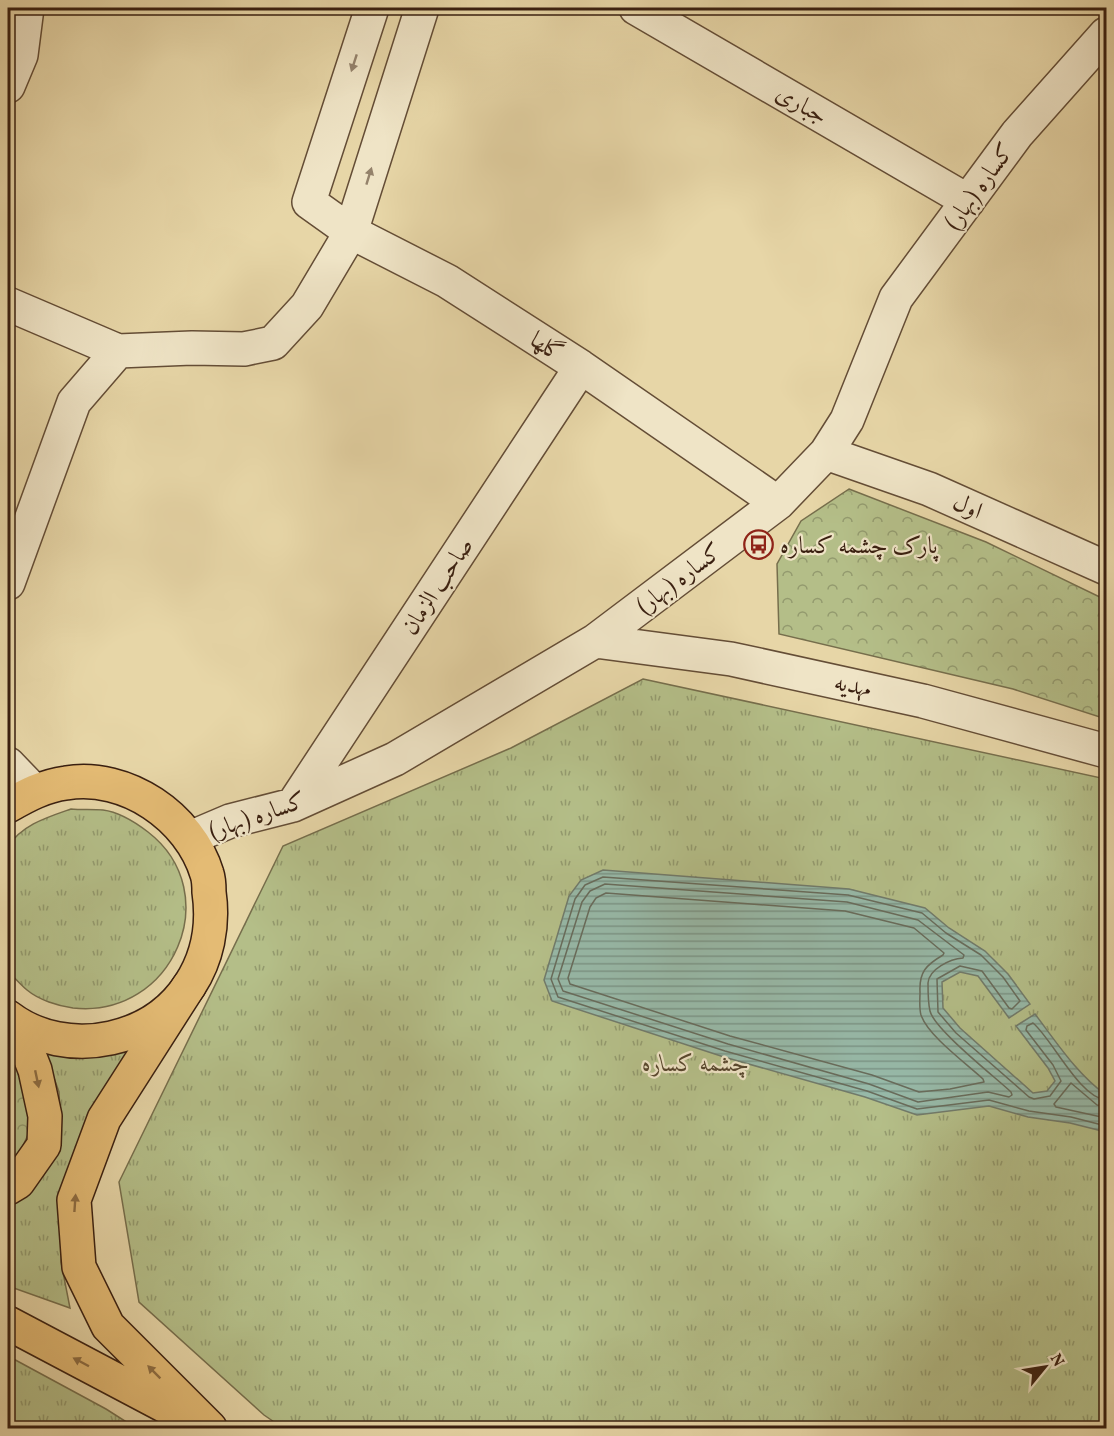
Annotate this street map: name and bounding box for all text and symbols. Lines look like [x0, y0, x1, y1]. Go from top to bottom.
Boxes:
one-way arrow [349, 54, 358, 72]
street label: جباری [769, 77, 833, 134]
street label: کساره (بهار) [937, 137, 1024, 238]
one-way arrow [365, 167, 374, 185]
street label: گلها [523, 324, 569, 371]
street label: اول [947, 486, 987, 529]
bus stop icon: پارک چشمه کساره [743, 529, 775, 561]
place label: پارک چشمه کساره [780, 530, 939, 564]
street label: صاحب الزمان [394, 532, 483, 642]
street label: کساره (بهار) [630, 536, 730, 623]
street label: مهدیه [831, 666, 875, 707]
street label: کساره (بهار) [205, 785, 310, 849]
park label: چشمه کساره [642, 1048, 750, 1082]
one-way arrow [33, 1070, 42, 1089]
one-way arrow [71, 1194, 80, 1213]
north arrow [1015, 1337, 1075, 1397]
text: N [1044, 1350, 1069, 1371]
one-way arrow [72, 1357, 89, 1367]
one-way arrow [147, 1365, 161, 1380]

